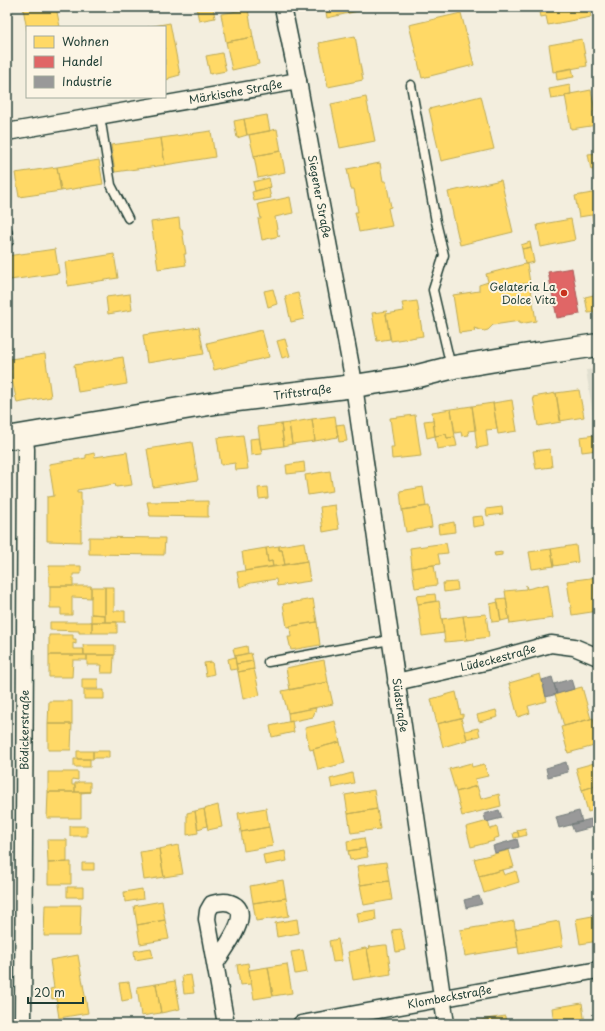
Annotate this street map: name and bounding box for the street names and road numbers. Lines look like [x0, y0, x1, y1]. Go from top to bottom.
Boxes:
street label: Märkische Straße [188, 75, 283, 108]
street label: Siegener Straße [304, 153, 336, 240]
street label: Triftstraße [272, 380, 332, 404]
street label: Lüdeckestraße [459, 639, 538, 675]
street label: Südstraße [388, 677, 413, 733]
street label: Bödickerstraße [15, 690, 33, 770]
street label: Klombeckstraße [406, 980, 493, 1012]

